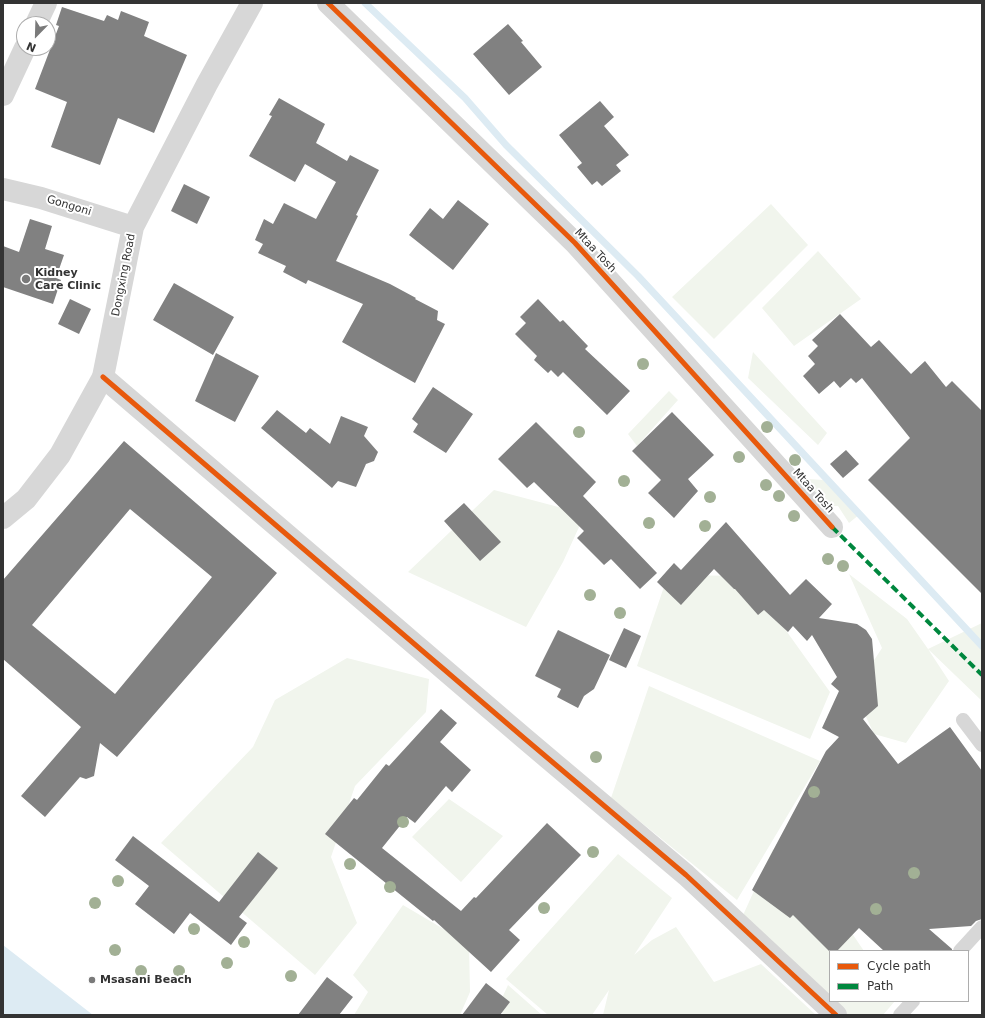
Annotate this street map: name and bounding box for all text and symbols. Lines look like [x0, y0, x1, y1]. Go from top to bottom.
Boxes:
north arrow [16, 16, 56, 56]
text: N [25, 39, 38, 54]
street label: Gongoni [45, 193, 93, 219]
street label: Mtaa Tosh [571, 226, 619, 276]
street label: Dongxing Road [110, 233, 138, 317]
place label: Kidney Care Clinic [35, 266, 101, 292]
marker: Kidney Care Clinic [20, 273, 32, 285]
street label: Mtaa Tosh [790, 466, 836, 516]
legend [829, 950, 969, 1002]
text: Cycle path [867, 959, 931, 973]
place label: Msasani Beach [100, 973, 192, 987]
marker: Msasani Beach [87, 975, 97, 985]
text: Path [867, 979, 893, 993]

